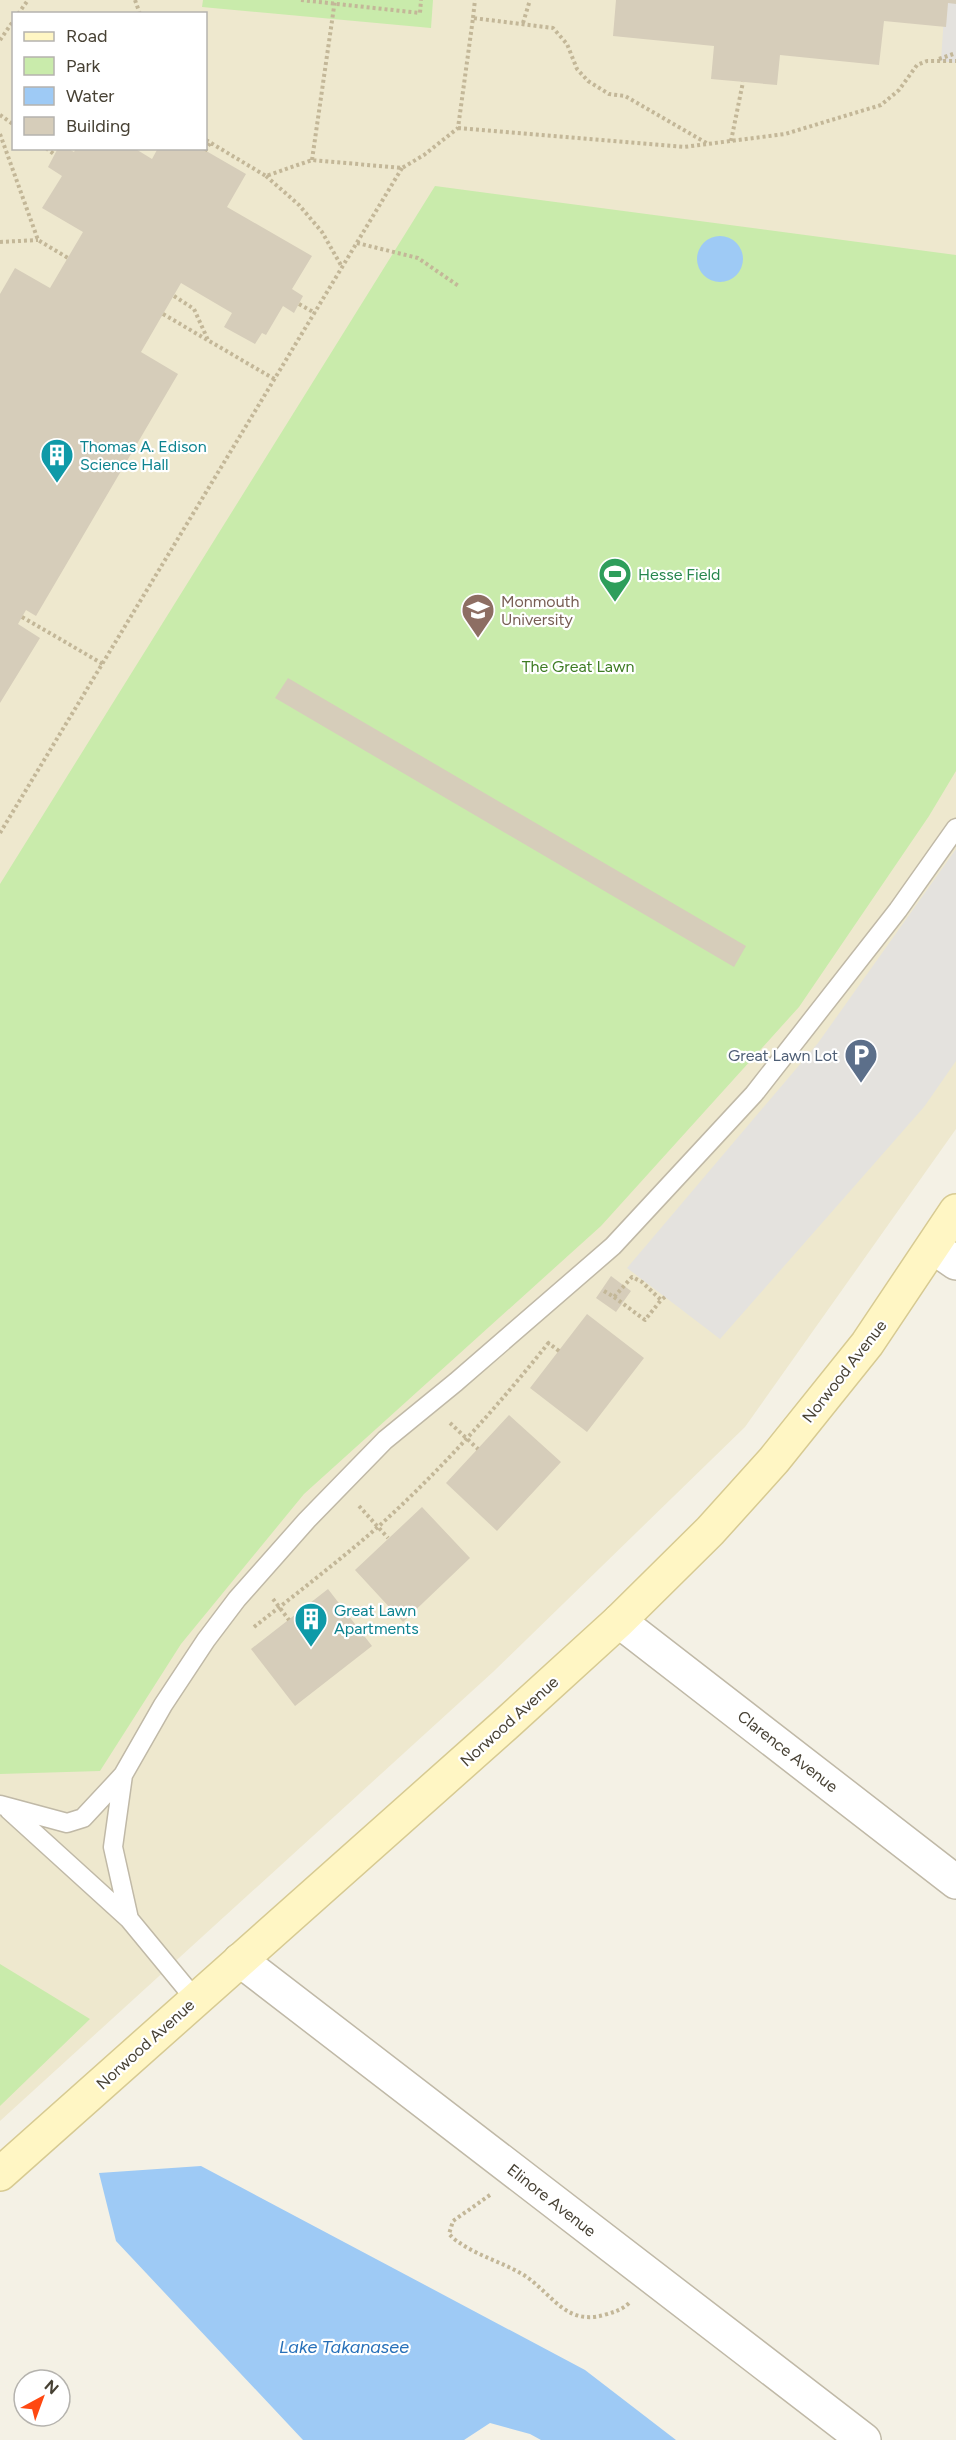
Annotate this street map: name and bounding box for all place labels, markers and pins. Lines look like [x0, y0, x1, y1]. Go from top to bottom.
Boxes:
building icon: Thomas A. Edison Science Hall [39, 437, 75, 484]
place label: Thomas A. Edison Science Hall [80, 437, 207, 474]
sports icon: Hesse Field [597, 556, 633, 603]
place label: Hesse Field [638, 565, 720, 584]
school or university icon: Monmouth University [460, 592, 496, 639]
place label: Monmouth University [501, 592, 580, 629]
parking icon: Great Lawn Lot [843, 1037, 879, 1084]
place label: Great Lawn Lot [728, 1046, 838, 1065]
building icon: Great Lawn Apartments [293, 1601, 329, 1648]
place label: Great Lawn Apartments [334, 1601, 419, 1638]

